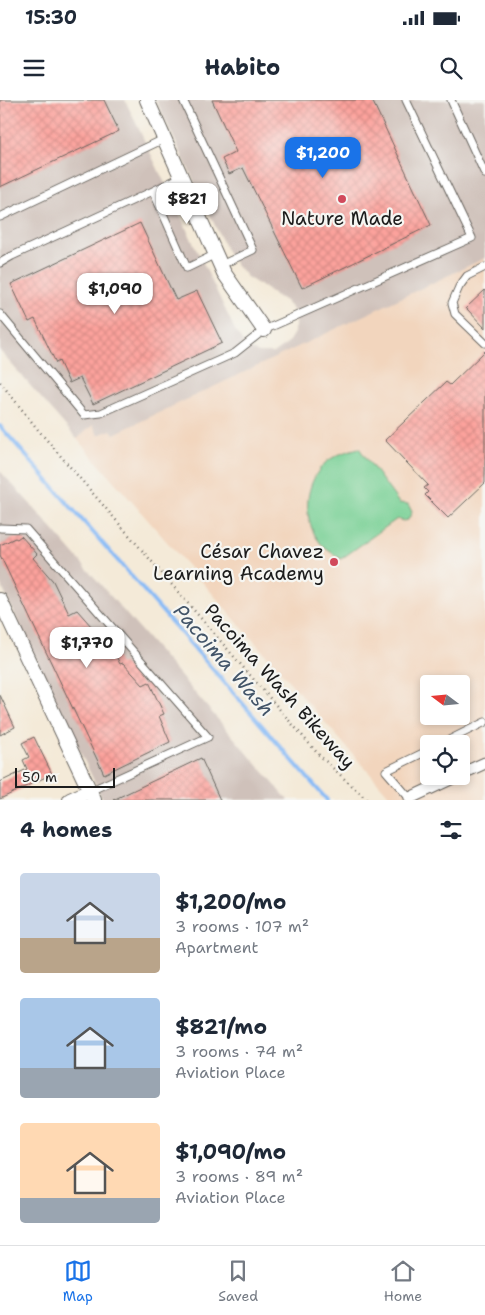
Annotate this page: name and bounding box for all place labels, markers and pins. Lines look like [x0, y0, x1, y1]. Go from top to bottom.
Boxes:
pin: $1,200 [282, 136, 364, 179]
pin: $821 [157, 182, 217, 225]
marker: Nature Made [336, 193, 348, 205]
place label: Nature Made [281, 206, 403, 231]
pin: $1,090 [74, 272, 156, 315]
place label: César Chavez Learning Academy [153, 539, 324, 586]
marker: César Chavez Learning Academy [328, 556, 340, 568]
pin: $1,770 [46, 626, 128, 669]

